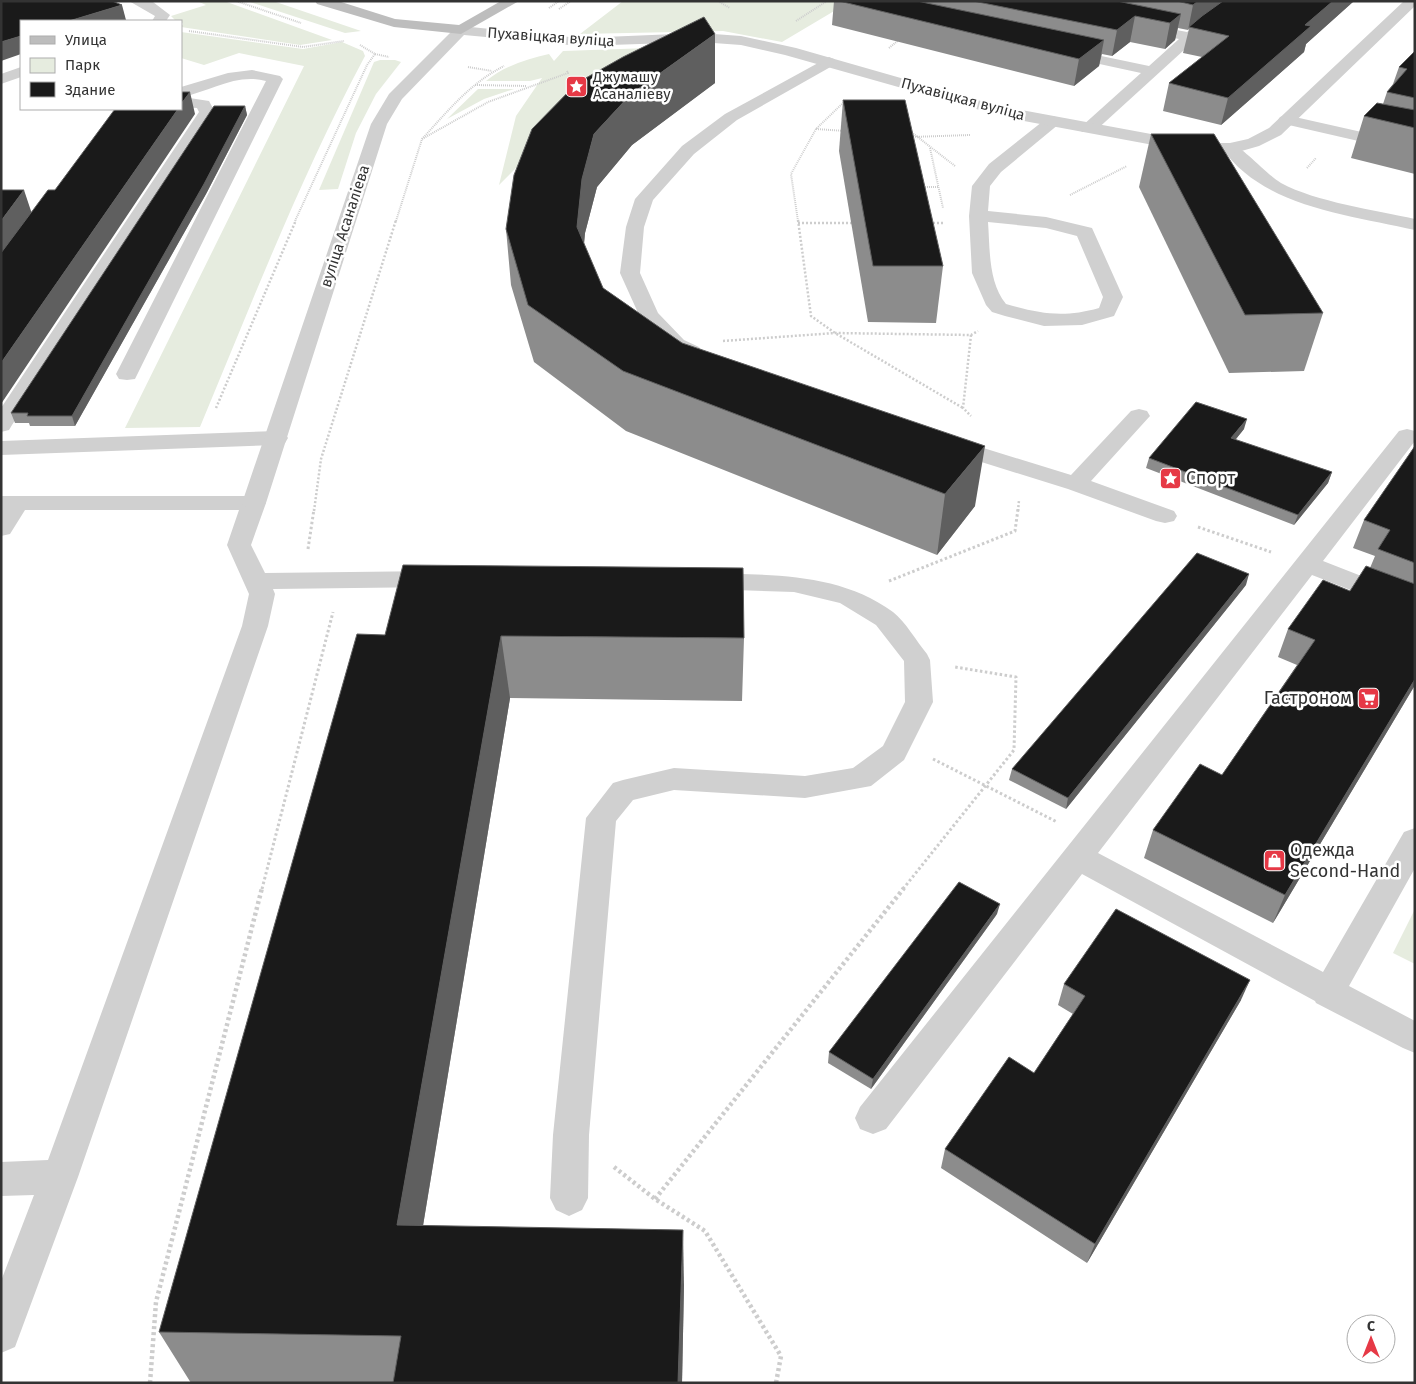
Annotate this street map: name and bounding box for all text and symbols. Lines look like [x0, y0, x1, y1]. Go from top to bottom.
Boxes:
legend [20, 20, 182, 110]
street label: Пухавіцкая вуліца [487, 24, 615, 50]
text: Улица [65, 31, 107, 49]
text: Парк [65, 56, 100, 74]
place label: Джумашу Асаналіеву [592, 68, 671, 103]
place icon: Джумашу Асаналіеву [565, 74, 589, 98]
street label: Пухавіцкая вуліца [899, 74, 1027, 124]
text: Здание [65, 81, 115, 99]
street label: вуліца Асаналіева [317, 163, 373, 289]
place icon: Спорт [1158, 466, 1182, 490]
place label: Спорт [1186, 467, 1236, 489]
supermarket icon: Гастроном [1356, 686, 1380, 710]
place label: Гастроном [1264, 687, 1352, 709]
place label: Одежда Second-Hand [1290, 839, 1400, 882]
shop icon: Одежда Second-Hand [1262, 848, 1286, 872]
north arrow [1346, 1314, 1396, 1364]
text: С [1367, 1318, 1375, 1335]

